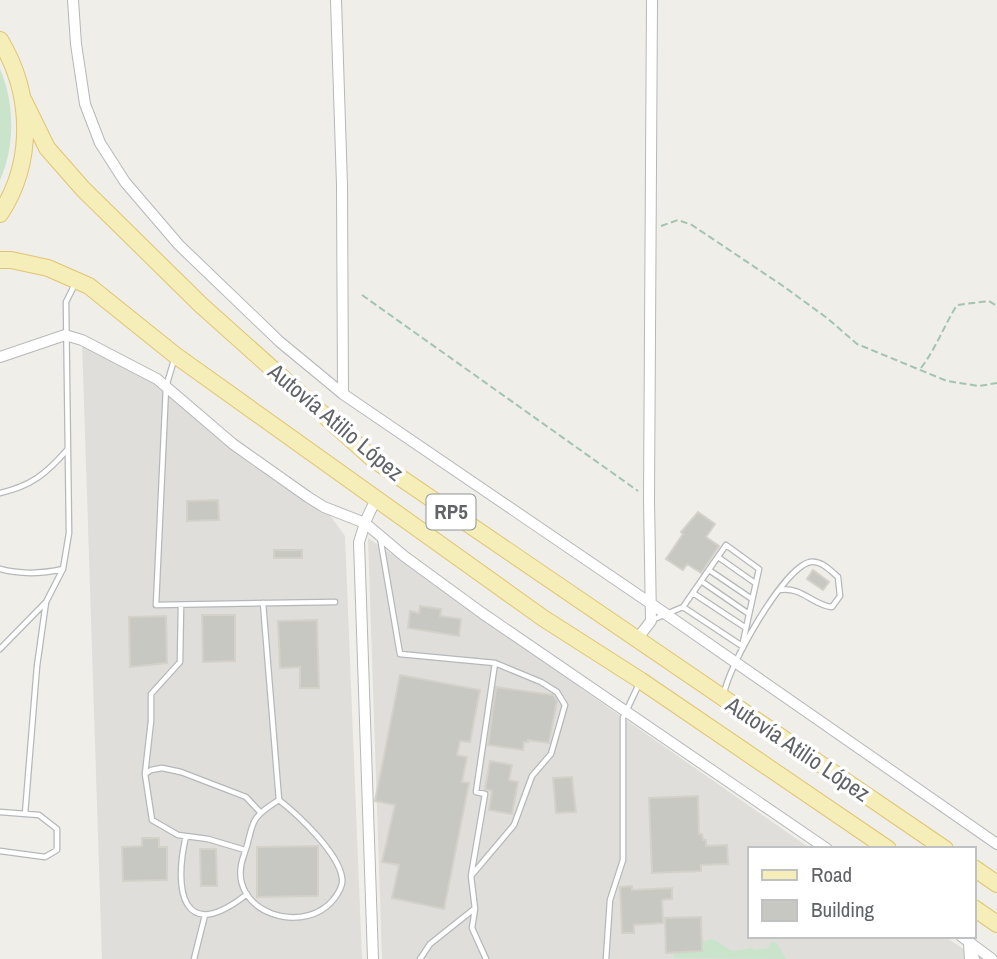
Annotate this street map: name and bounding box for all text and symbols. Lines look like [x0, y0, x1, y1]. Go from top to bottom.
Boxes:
street label: Autovía Atilio López [261, 355, 411, 487]
road number: RP5 [426, 494, 476, 530]
street label: Autovía Atilio López [719, 688, 877, 808]
legend [748, 847, 976, 938]
text: Road [811, 860, 852, 889]
text: Building [811, 895, 875, 924]

